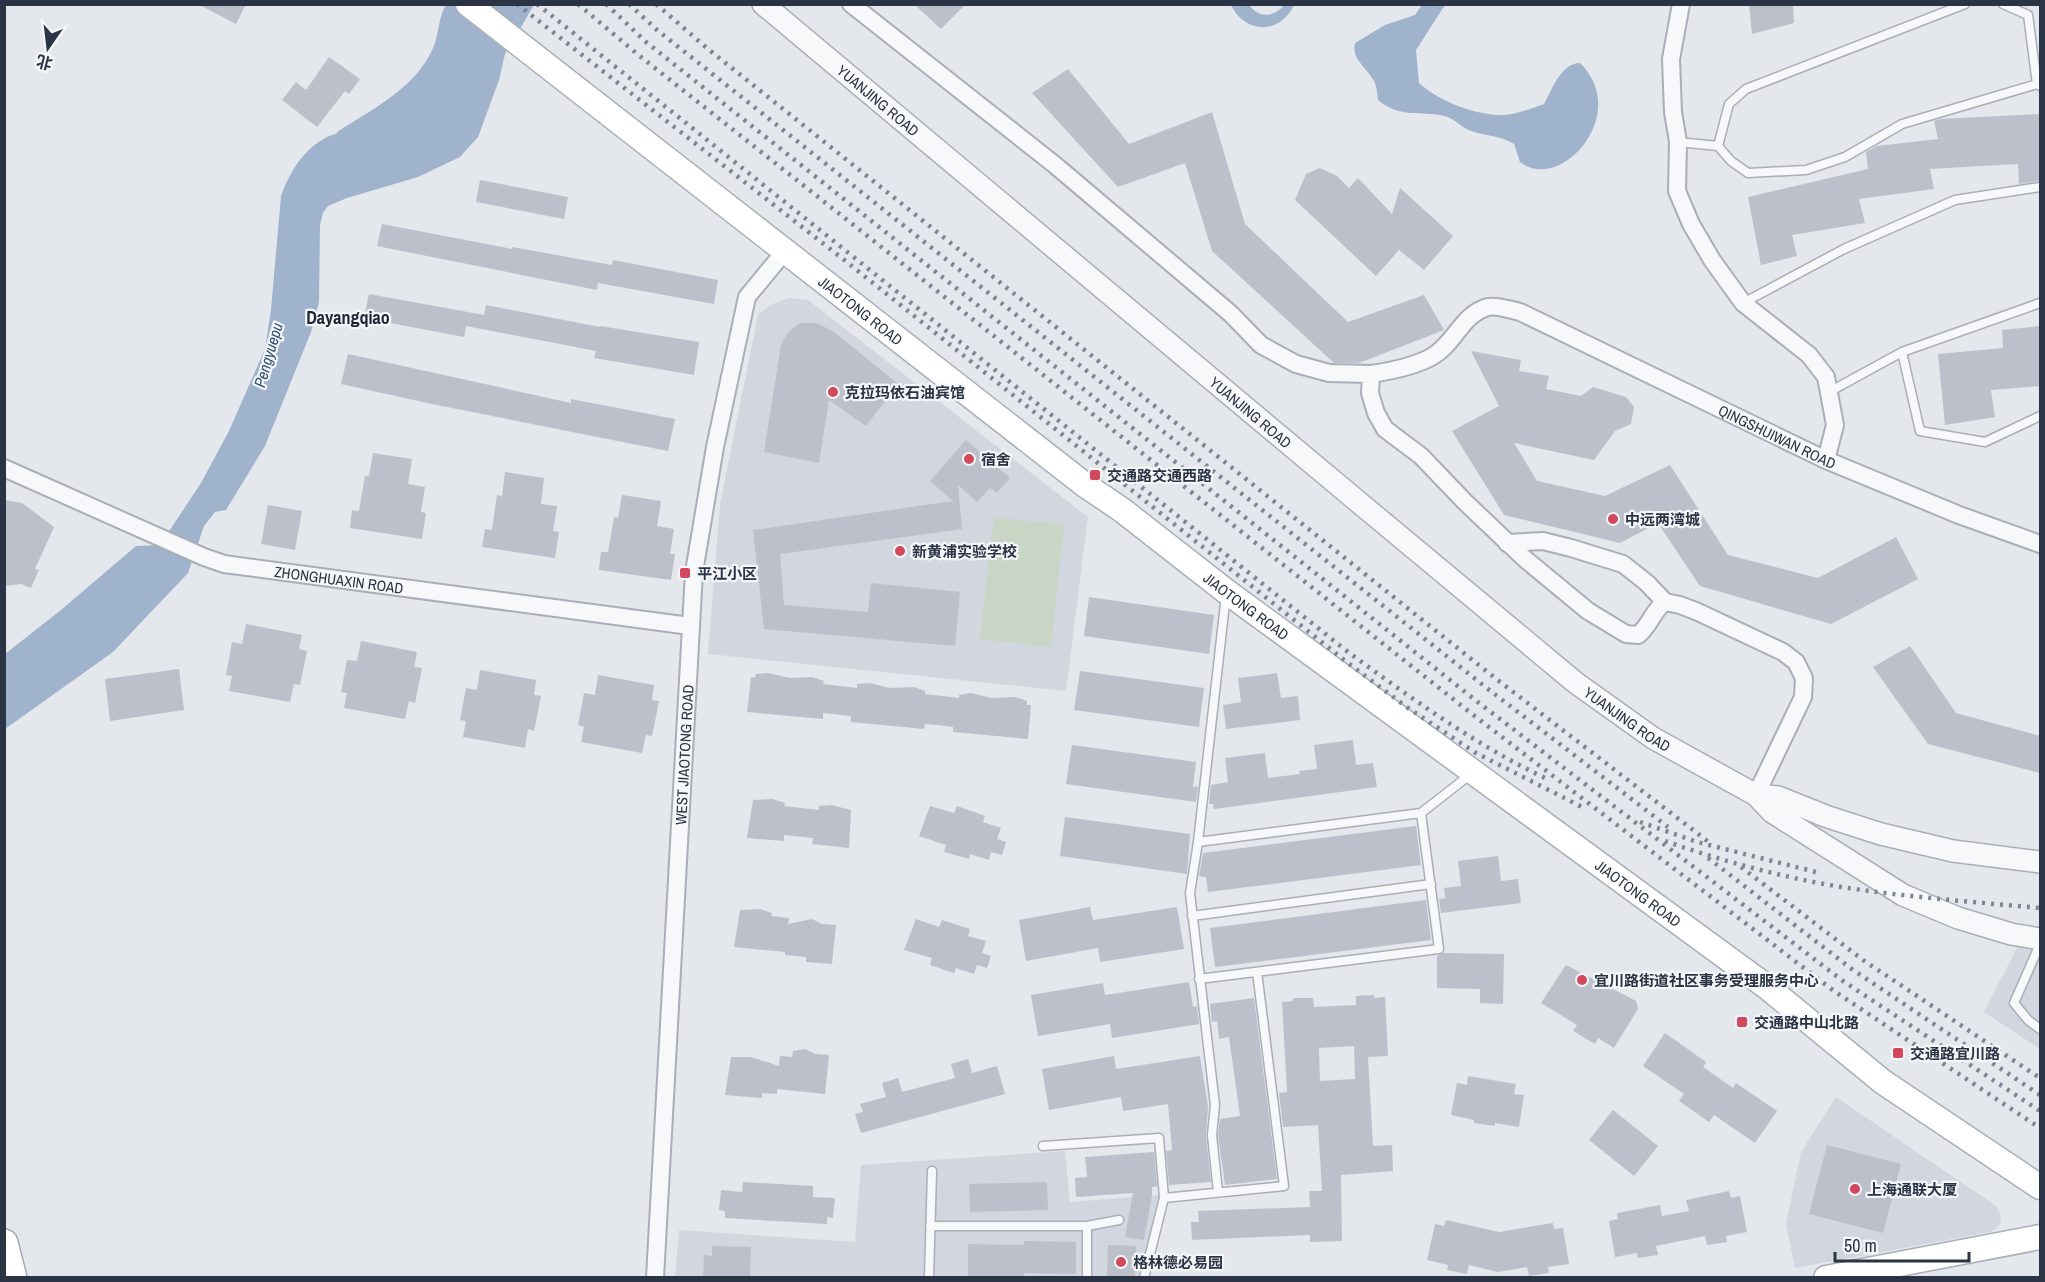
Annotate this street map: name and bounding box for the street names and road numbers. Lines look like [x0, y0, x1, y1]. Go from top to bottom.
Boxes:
street label: YUANJING ROAD [833, 60, 924, 141]
street label: JIAOTONG ROAD [814, 271, 907, 350]
street label: YUANJING ROAD [1205, 371, 1297, 453]
street label: QINGSHUIWAN ROAD [1715, 399, 1839, 474]
street label: ZHONGHUAXIN ROAD [273, 560, 405, 598]
street label: JIAOTONG ROAD [1199, 567, 1294, 645]
street label: YUANJING ROAD [1580, 681, 1675, 756]
street label: WEST JIAOTONG ROAD [670, 684, 698, 826]
street label: JIAOTONG ROAD [1591, 854, 1686, 932]

